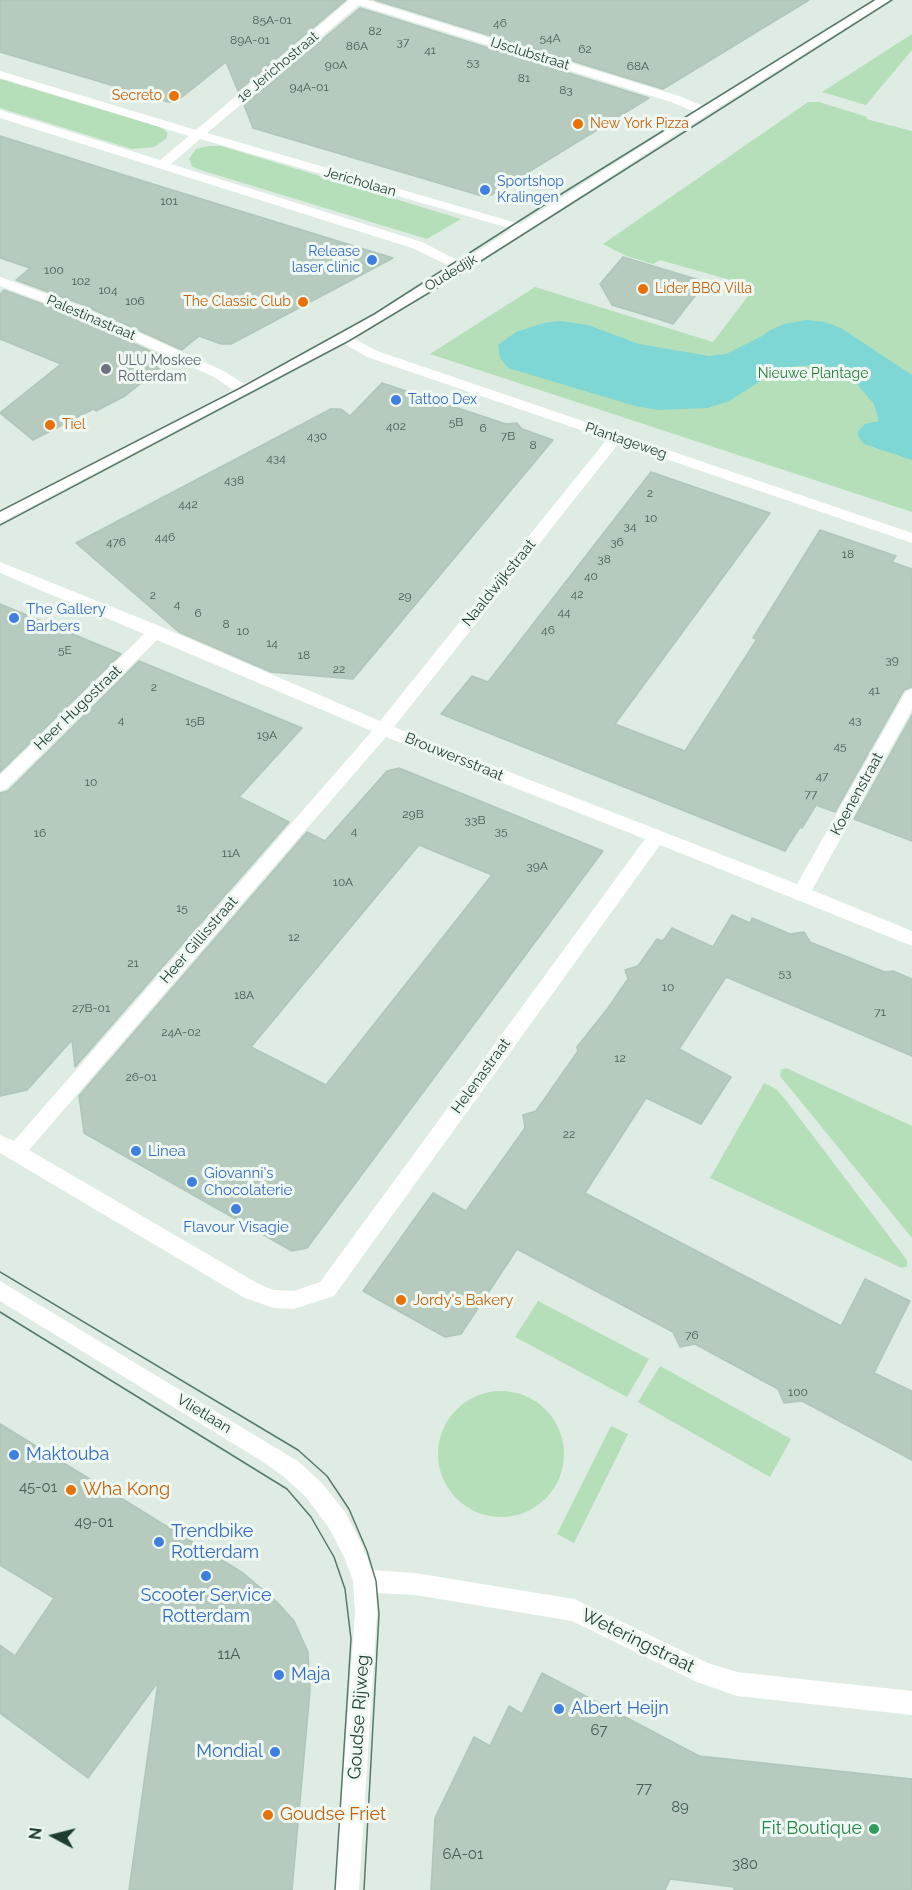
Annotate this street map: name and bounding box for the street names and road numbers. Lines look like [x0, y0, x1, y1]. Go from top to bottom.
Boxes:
street label: 1e Jerichostraat [234, 28, 322, 106]
street label: IJsclubstraat [489, 34, 571, 74]
street label: Jericholaan [322, 164, 398, 200]
street label: Oudedijk [422, 251, 480, 295]
street label: Palestinastraat [44, 292, 138, 344]
street label: Plantageweg [583, 419, 669, 463]
street label: Naaldwijkstraat [458, 536, 540, 630]
street label: Heer Hugostraat [31, 662, 125, 754]
street label: Brouwersstraat [402, 729, 506, 785]
street label: Koenenstraat [827, 749, 887, 839]
street label: Heer Gillisstraat [156, 893, 242, 987]
street label: Helenastraat [448, 1035, 514, 1117]
street label: Vlietlaan [173, 1391, 235, 1437]
street label: Weteringstraat [578, 1604, 698, 1678]
street label: Goudse Rijweg [344, 1654, 374, 1780]

